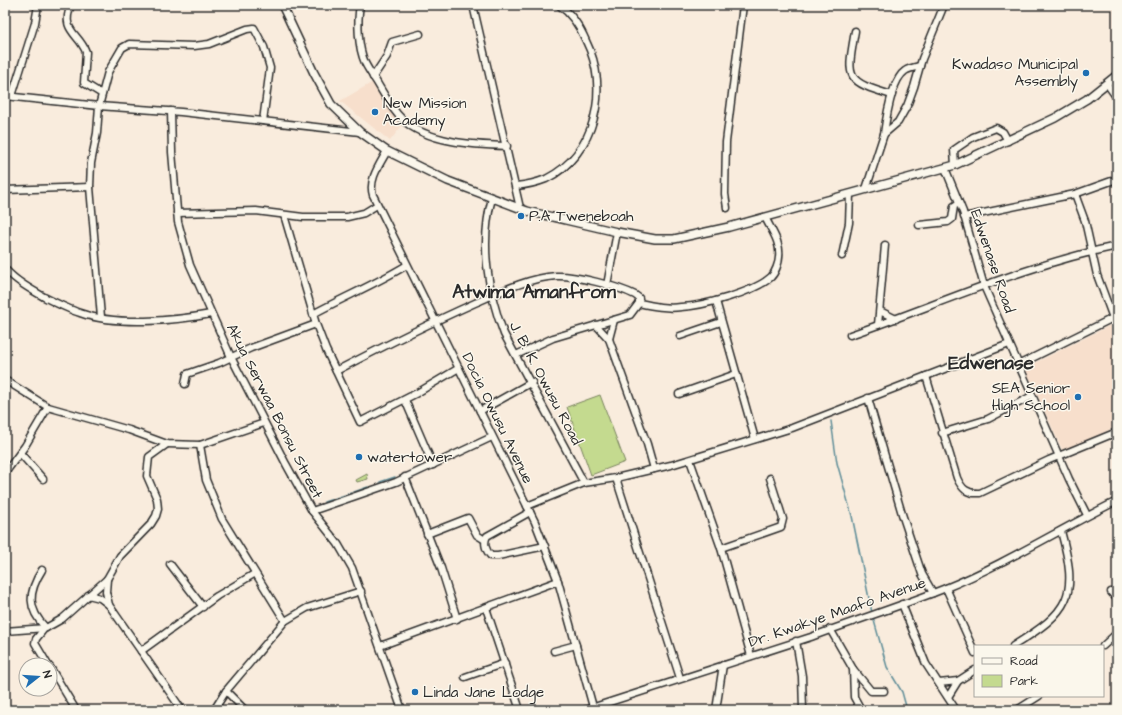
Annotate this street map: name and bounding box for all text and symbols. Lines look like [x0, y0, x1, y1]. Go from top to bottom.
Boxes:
place label: Kwadaso Municipal Assembly [952, 54, 1078, 93]
marker: Kwadaso Municipal Assembly [1081, 68, 1091, 78]
place label: New Mission Academy [383, 93, 467, 132]
marker: New Mission Academy [370, 107, 380, 117]
place label: P.A Tweneboah [529, 206, 634, 227]
street label: Edwenase Road [965, 207, 1020, 316]
marker: P.A Tweneboah [516, 211, 526, 221]
district label: Atwima Amanfrom [452, 279, 617, 306]
street label: J. B. K. Owusu Road [504, 318, 587, 449]
street label: Akua Serwaa Bonsu Street [221, 320, 328, 502]
street label: Docia Owusu Avenue [457, 349, 538, 487]
district label: Edwenase [948, 350, 1035, 377]
place label: SEA Senior High School [992, 378, 1070, 417]
marker: SEA Senior High School [1073, 392, 1083, 402]
place label: watertower [367, 447, 452, 468]
marker: watertower [354, 452, 364, 462]
street label: Dr. Kwakye Maafo Avenue [746, 572, 929, 654]
legend [974, 645, 1104, 697]
text: Road [1010, 653, 1038, 670]
north arrow [18, 657, 58, 697]
text: N [39, 669, 55, 680]
text: Park [1010, 673, 1038, 690]
place label: Linda Jane Lodge [423, 682, 544, 704]
marker: Linda Jane Lodge [410, 687, 420, 697]

